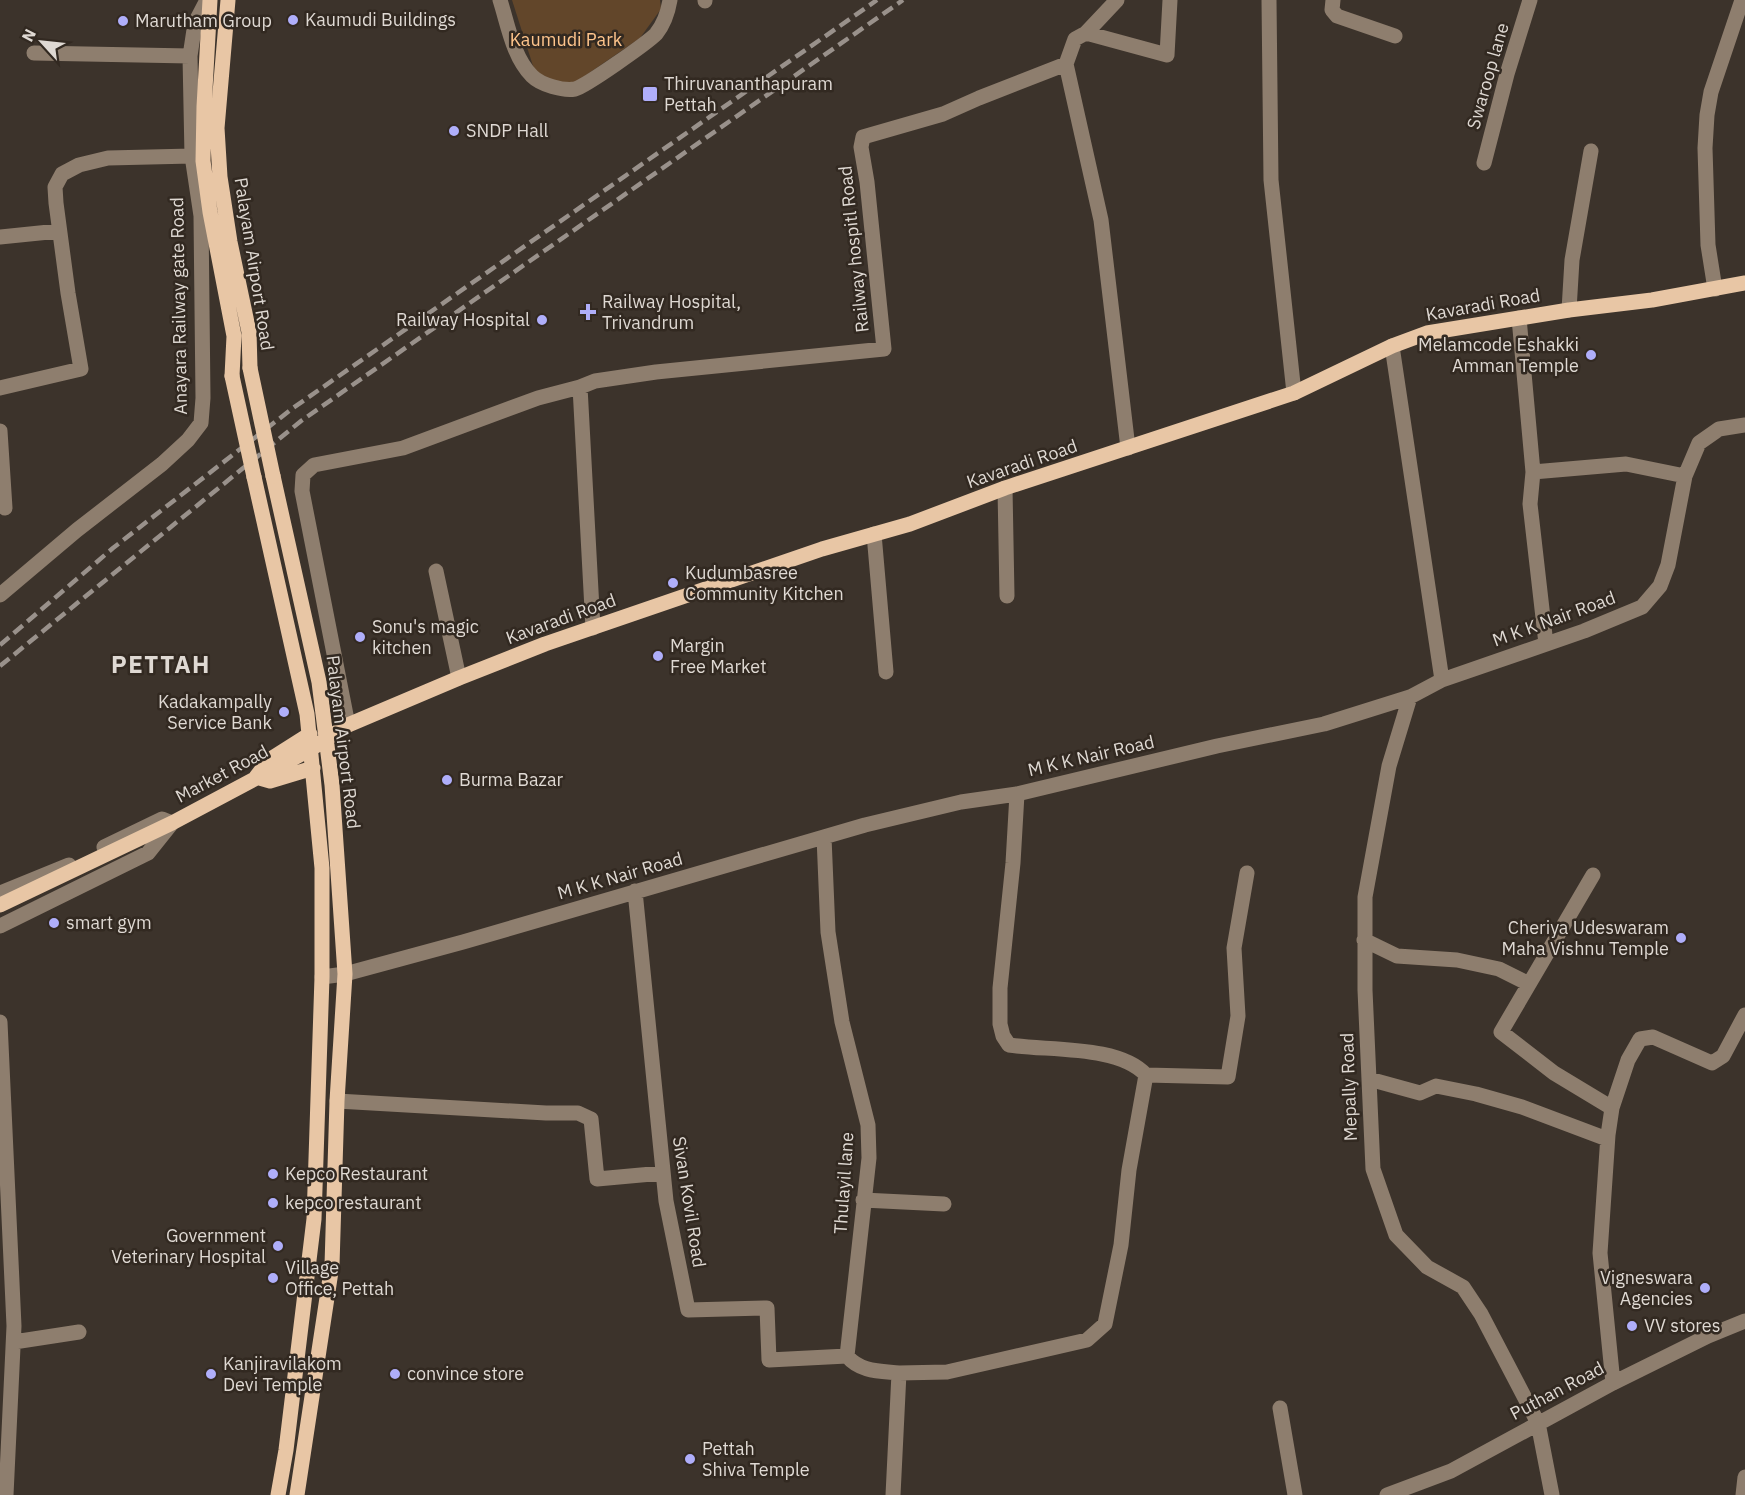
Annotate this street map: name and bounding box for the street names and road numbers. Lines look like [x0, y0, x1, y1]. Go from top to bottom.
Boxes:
street label: Swaroop lane [1461, 20, 1514, 132]
street label: Railway hospitl Road [833, 165, 874, 334]
street label: Palayam Airport Road [229, 176, 280, 352]
street label: Anayara Railway gate Road [165, 197, 192, 415]
street label: Kavaradi Road [1424, 283, 1542, 326]
street label: Kavaradi Road [963, 434, 1080, 493]
street label: M K K Nair Road [1489, 586, 1618, 651]
street label: Kavaradi Road [503, 588, 619, 649]
street label: Palayam Airport Road [321, 654, 366, 830]
street label: M K K Nair Road [1025, 730, 1156, 781]
street label: Market Road [171, 739, 272, 808]
street label: M K K Nair Road [555, 847, 685, 904]
street label: Mepally Road [1335, 1032, 1362, 1142]
street label: Thulayil lane [828, 1131, 859, 1235]
street label: Sivan Kovil Road [668, 1135, 711, 1269]
street label: Puthan Road [1506, 1356, 1608, 1425]

